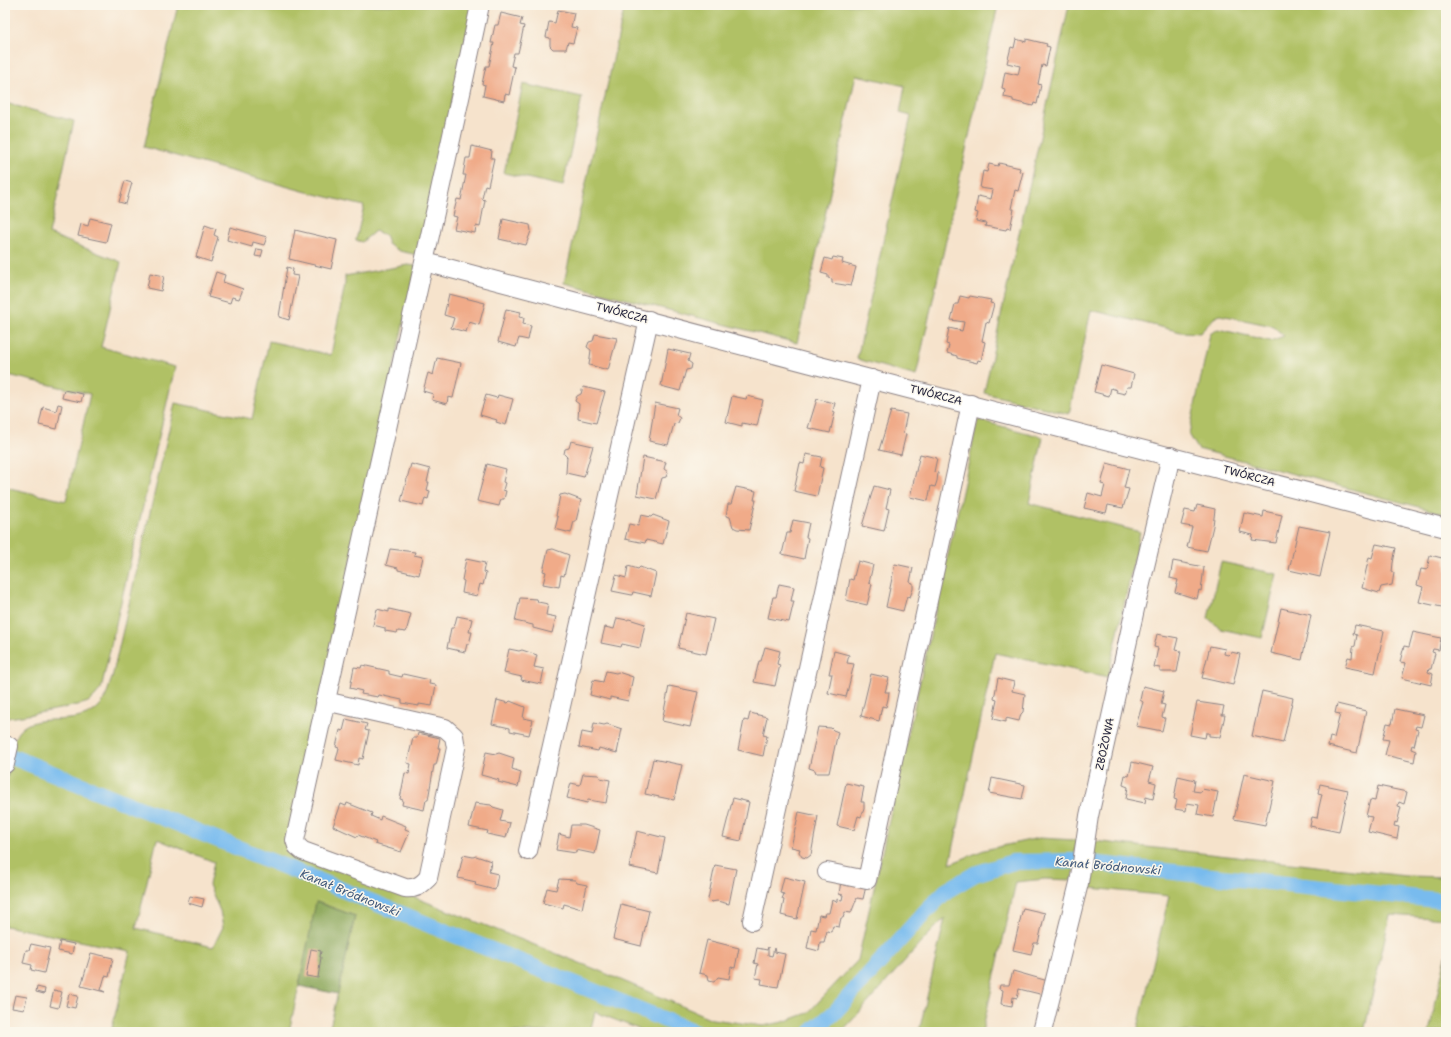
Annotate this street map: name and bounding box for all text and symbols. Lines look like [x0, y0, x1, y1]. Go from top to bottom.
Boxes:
street label: TWÓRCZA [594, 298, 650, 327]
street label: TWÓRCZA [908, 380, 964, 409]
street label: TWÓRCZA [1221, 461, 1277, 490]
street label: ZBOŻOWA [1092, 716, 1118, 772]
water label: Kanał Bródnowski [1054, 853, 1162, 879]
water label: Kanał Bródnowski [298, 866, 403, 921]

